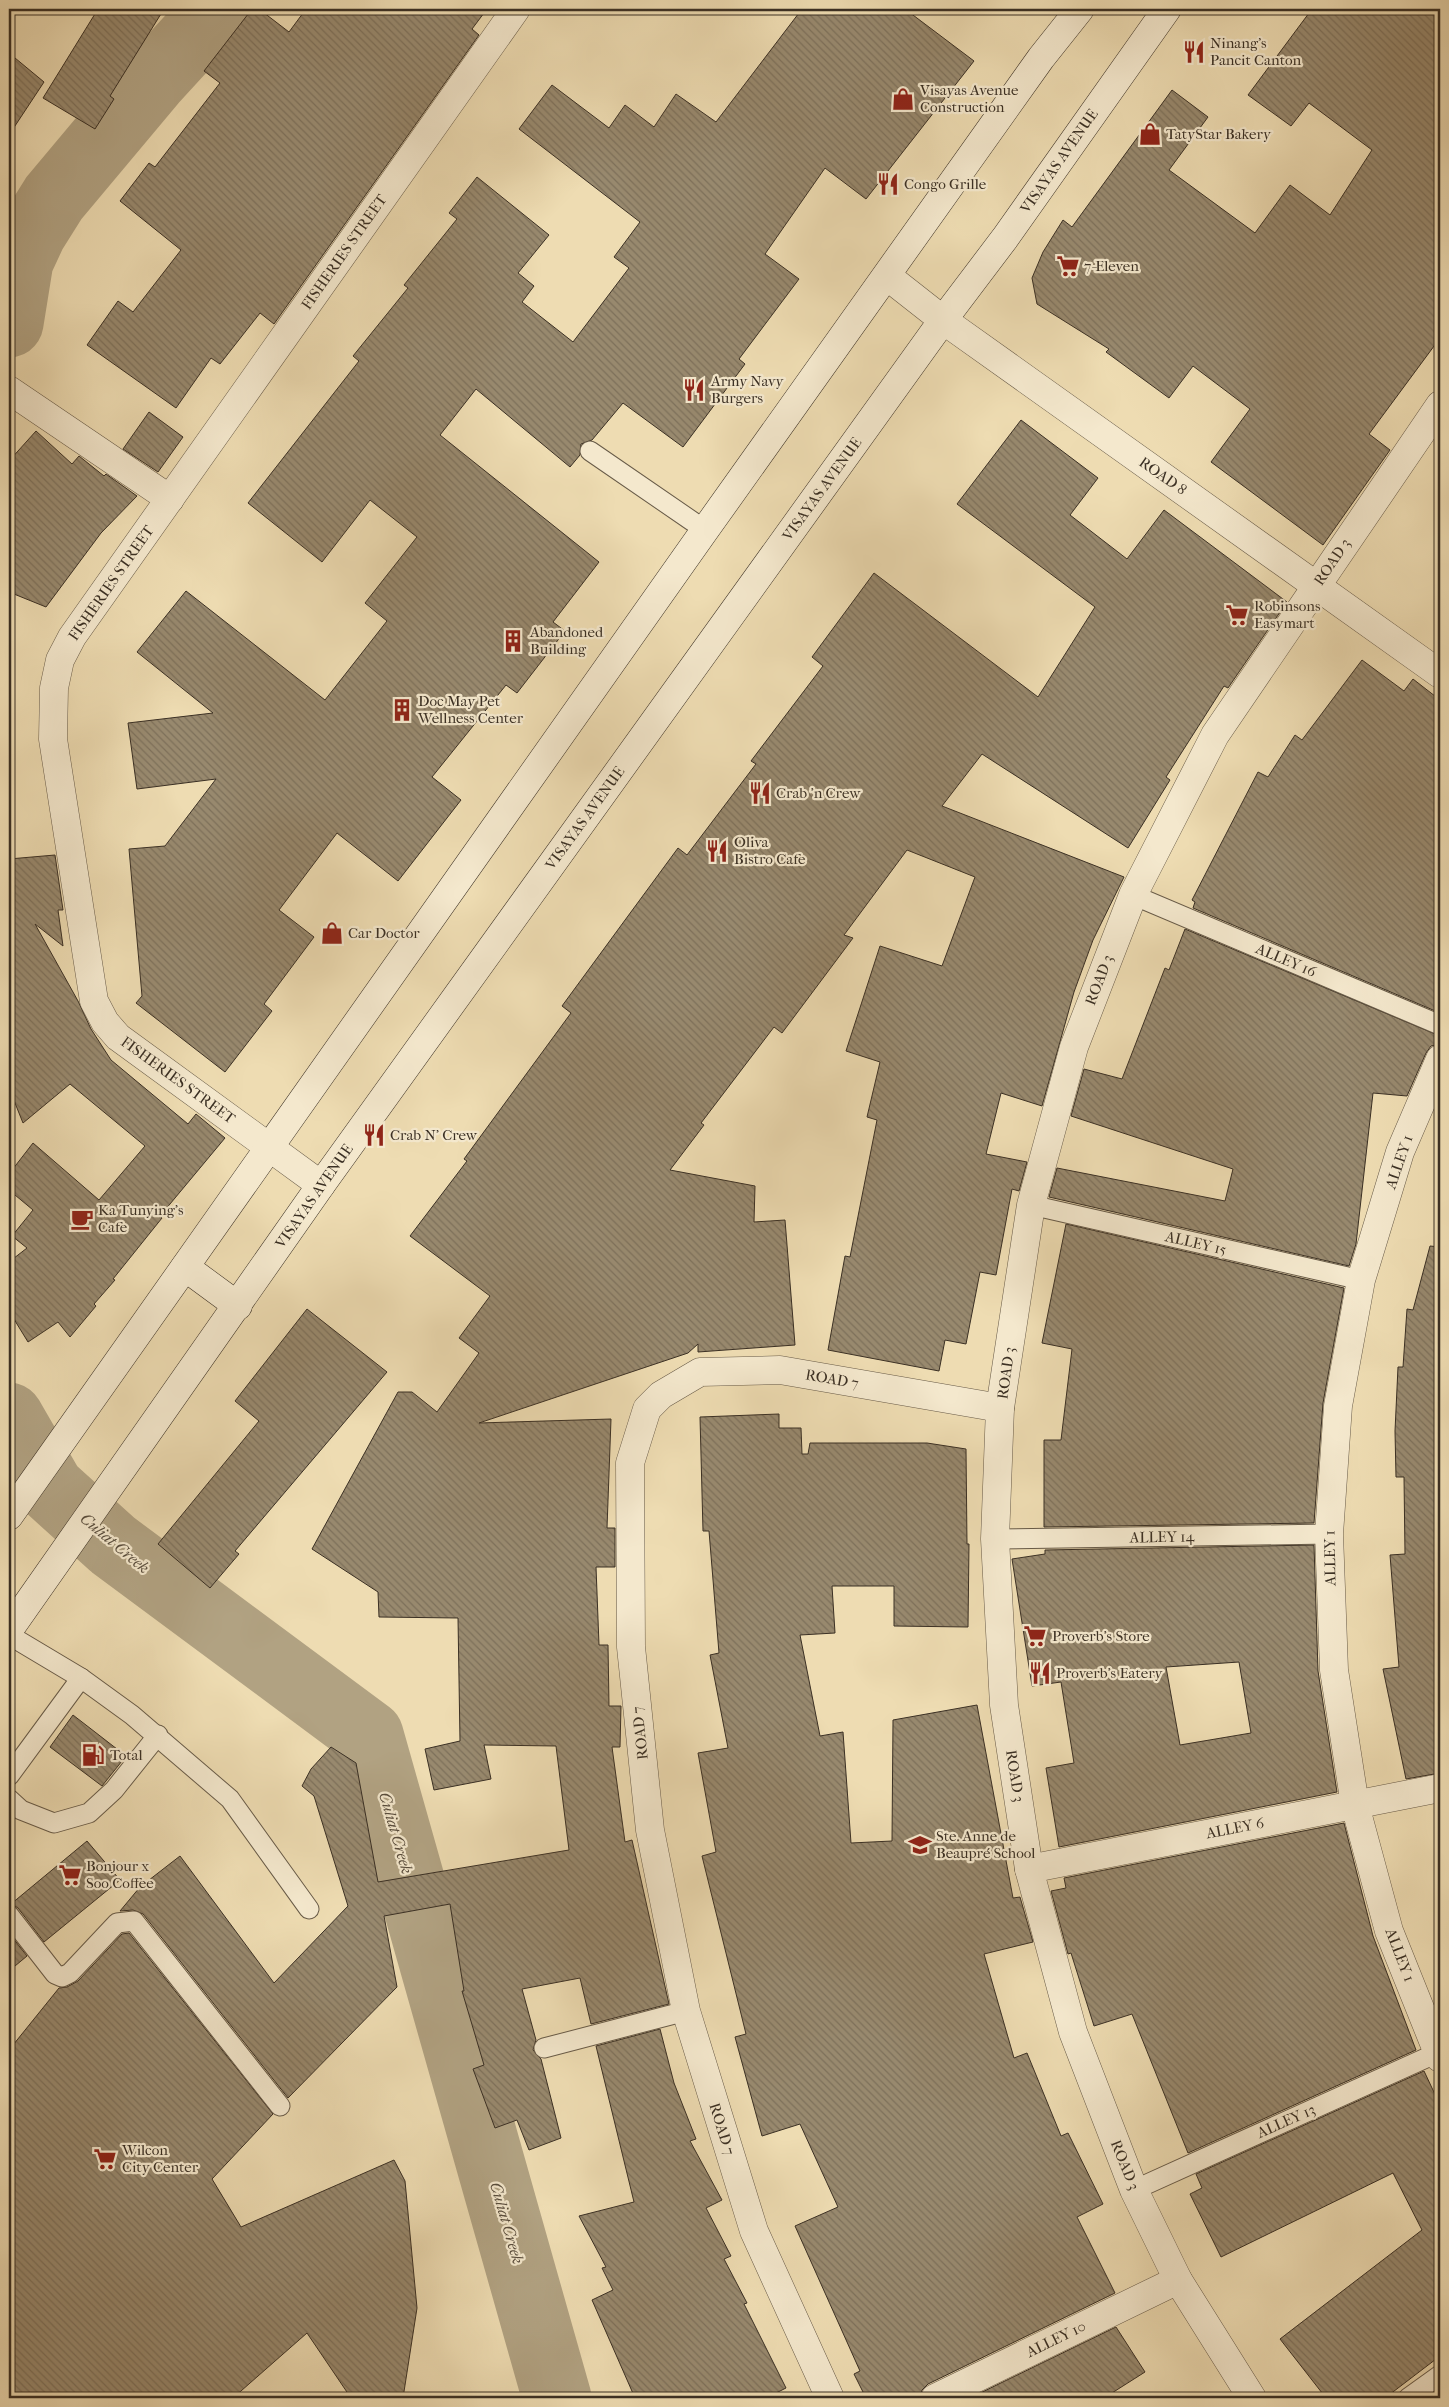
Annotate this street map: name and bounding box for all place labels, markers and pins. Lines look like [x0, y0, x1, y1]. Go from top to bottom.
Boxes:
place label: Ninang's Pancit Canton [1210, 34, 1301, 69]
restaurant icon: Ninang's Pancit Canton [1181, 39, 1207, 65]
place label: Visayas Avenue Construction [919, 81, 1019, 116]
shop icon: Visayas Avenue Construction [890, 86, 916, 112]
shop icon: TatyStar Bakery [1137, 121, 1163, 147]
place label: TatyStar Bakery [1166, 125, 1272, 143]
restaurant icon: Congo Grille [875, 171, 901, 197]
place label: Congo Grille [904, 175, 987, 193]
supermarket icon: 7-Eleven [1055, 253, 1081, 279]
place label: 7-Eleven [1084, 257, 1139, 275]
place label: Army Navy Burgers [710, 372, 785, 407]
restaurant icon: Army Navy Burgers [681, 377, 707, 403]
place label: Robinsons Easymart [1254, 597, 1321, 632]
supermarket icon: Robinsons Easymart [1224, 602, 1250, 628]
place label: Abandoned Building [529, 623, 604, 658]
building icon: Abandoned Building [500, 628, 526, 654]
place label: Doc May Pet Wellness Center [417, 692, 524, 727]
building icon: Doc May Pet Wellness Center [389, 697, 415, 723]
restaurant icon: Crab 'n Crew [747, 780, 773, 806]
place label: Crab 'n Crew [776, 784, 861, 802]
place label: Oliva Bistro Cafe [734, 833, 806, 868]
restaurant icon: Oliva Bistro Cafe [704, 838, 730, 864]
shop icon: Car Doctor [319, 920, 345, 946]
place label: Car Doctor [348, 924, 420, 942]
restaurant icon: Crab N' Crew [361, 1122, 387, 1148]
place label: Crab N' Crew [390, 1126, 478, 1144]
place label: Ka Tunying's Cafe [98, 1201, 184, 1236]
cafe icon: Ka Tunying's Cafe [69, 1206, 95, 1232]
supermarket icon: Proverb's Store [1022, 1623, 1048, 1649]
place label: Proverb's Store [1052, 1627, 1150, 1645]
restaurant icon: Proverb's Eatery [1027, 1660, 1053, 1686]
place label: Proverb's Eatery [1056, 1664, 1164, 1682]
fuel station icon: Total [80, 1742, 106, 1768]
place label: Total [110, 1746, 143, 1764]
place label: Ste. Anne de Beaupré School [936, 1827, 1035, 1862]
school or university icon: Ste. Anne de Beaupré School [907, 1832, 933, 1858]
place label: Bonjour x Soo Coffee [86, 1857, 154, 1892]
supermarket icon: Bonjour x Soo Coffee [57, 1862, 83, 1888]
place label: Wilcon City Center [121, 2141, 199, 2176]
supermarket icon: Wilcon City Center [92, 2146, 118, 2172]

